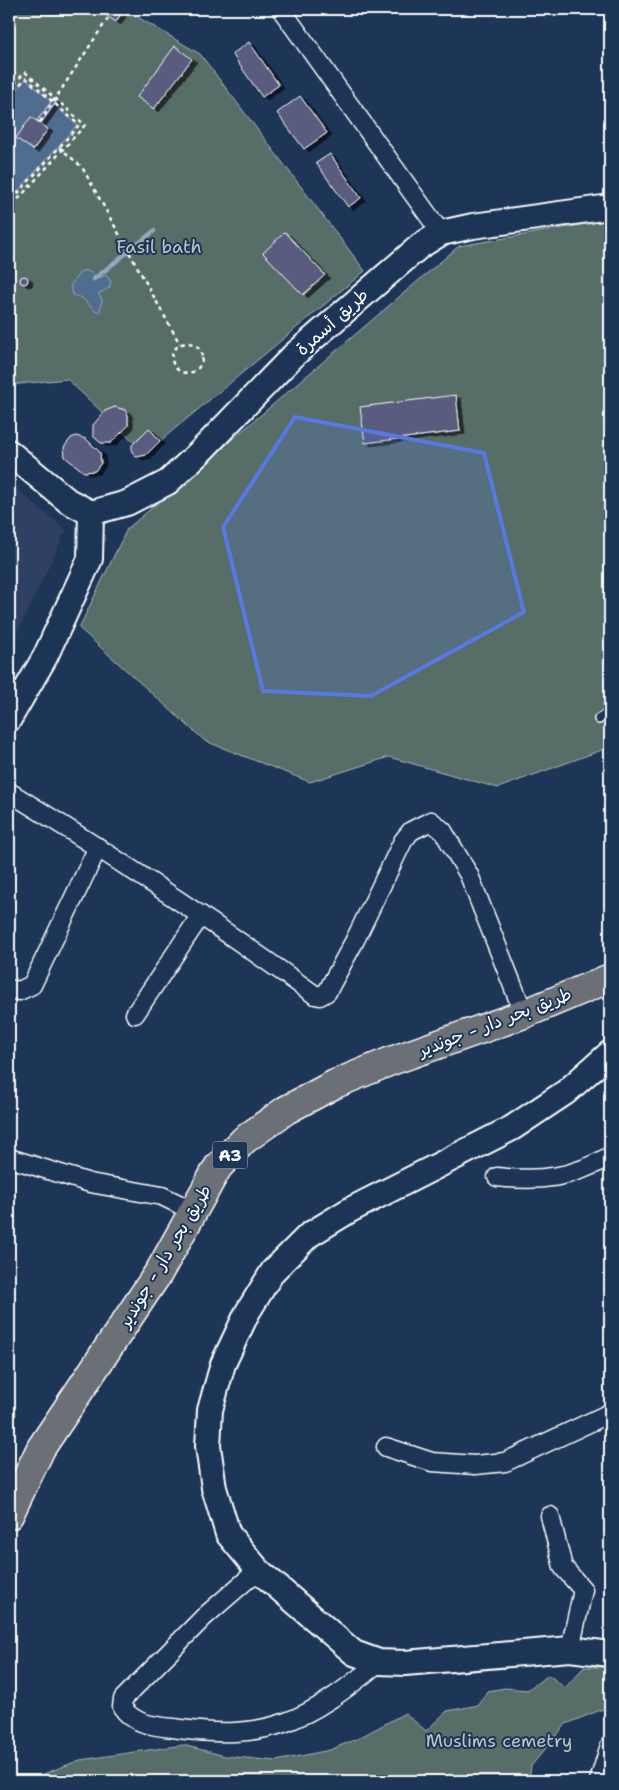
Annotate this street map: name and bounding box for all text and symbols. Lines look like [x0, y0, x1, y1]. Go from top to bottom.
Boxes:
park label: Fasil bath [116, 235, 202, 259]
street label: طريق أسمرة [290, 283, 374, 361]
street label: طريق بحر دار - جوندير [413, 982, 575, 1063]
road number: A3 [212, 1142, 248, 1168]
street label: طريق بحر دار - جوندير [112, 1180, 217, 1333]
park label: Muslims cemetry [426, 1729, 572, 1753]

